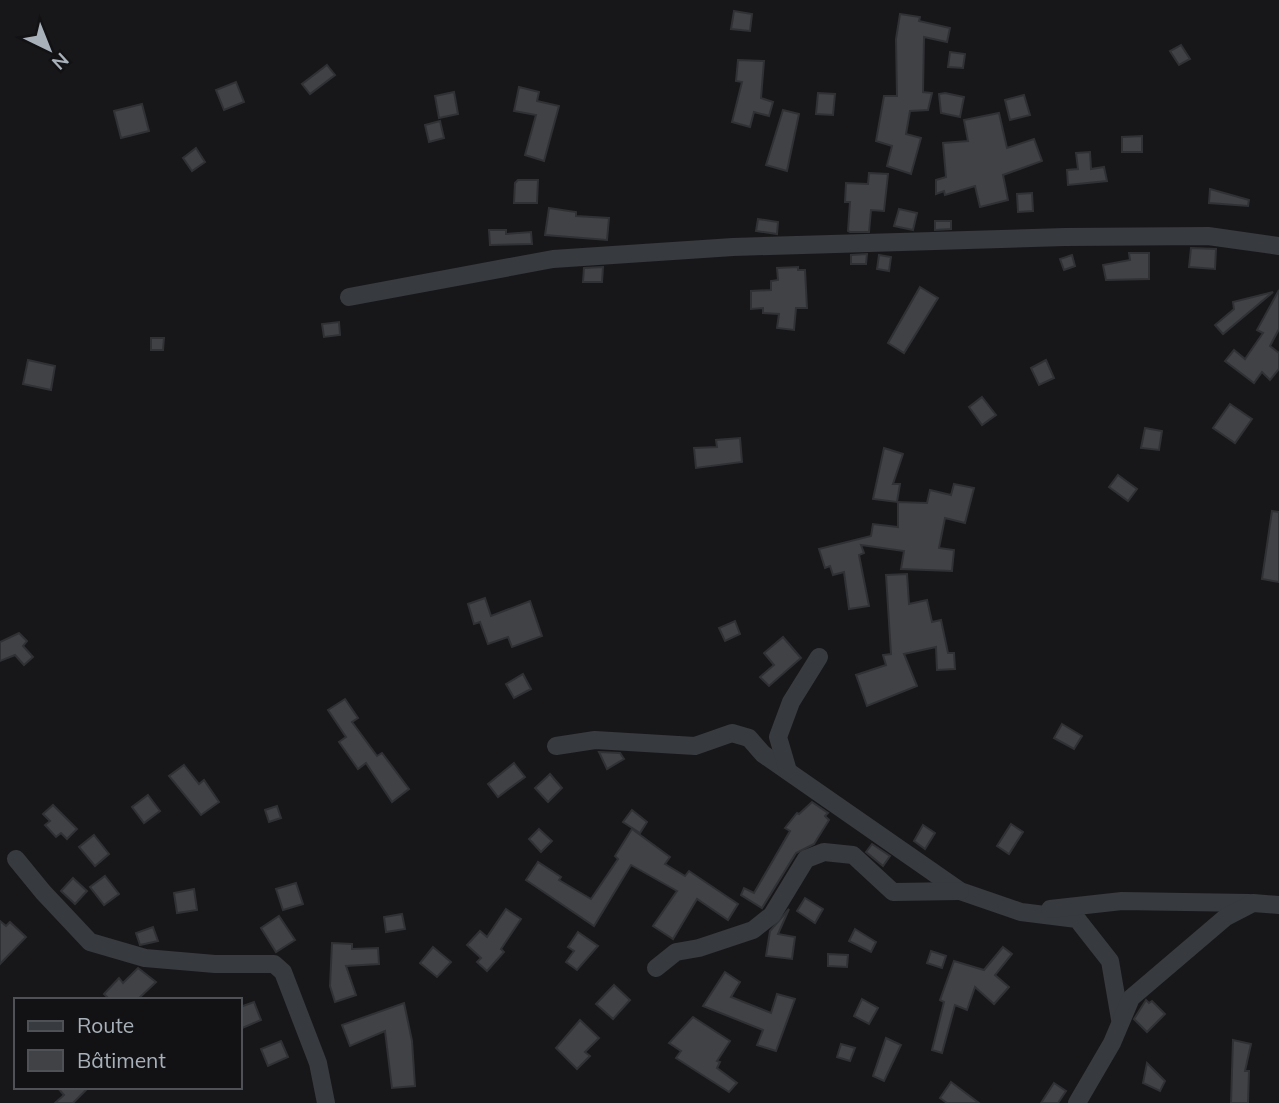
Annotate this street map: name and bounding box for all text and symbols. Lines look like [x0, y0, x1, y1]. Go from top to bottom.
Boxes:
north arrow [14, 14, 84, 84]
text: N [47, 48, 74, 75]
legend [14, 998, 242, 1089]
text: Route [77, 1012, 134, 1038]
text: Bâtiment [77, 1047, 166, 1073]

